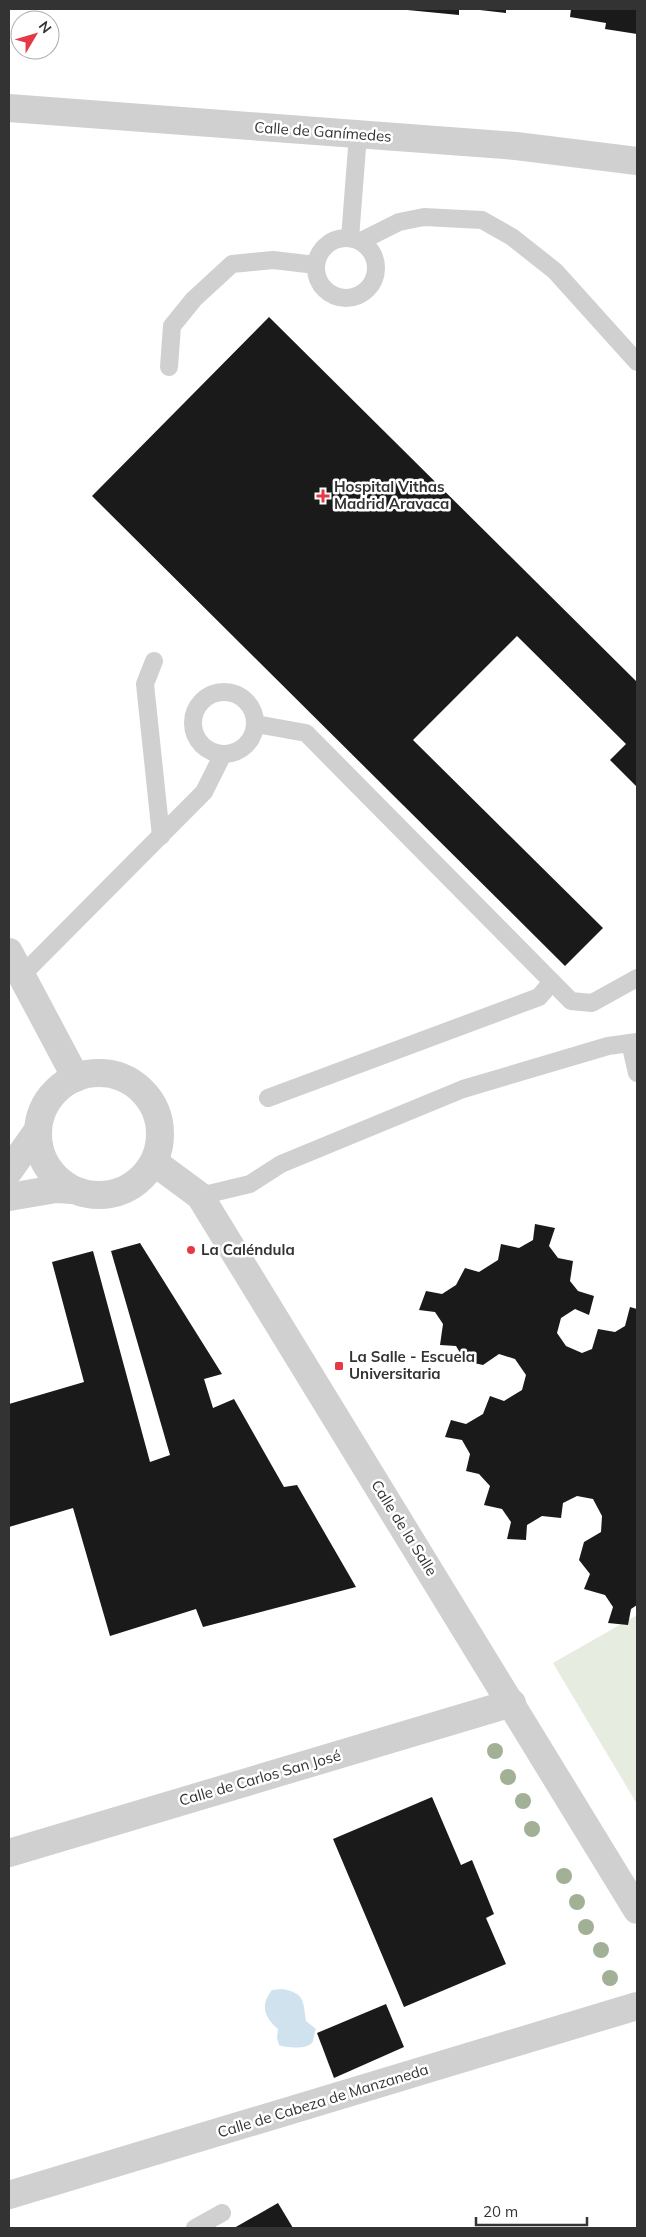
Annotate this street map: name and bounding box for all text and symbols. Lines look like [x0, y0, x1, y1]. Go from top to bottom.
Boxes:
north arrow [10, 10, 60, 60]
text: N [35, 17, 56, 37]
street label: Calle de Ganímedes [254, 117, 392, 146]
place label: Hospital Vithas Madrid Aravaca [334, 477, 449, 513]
marker: Hospital Vithas Madrid Aravaca [316, 489, 330, 503]
place label: La Caléndula [201, 1240, 295, 1259]
marker: La Caléndula [185, 1244, 197, 1256]
place label: La Salle - Escuela Universitaria [349, 1347, 475, 1383]
marker: La Salle - Escuela Universitaria [333, 1360, 345, 1372]
street label: Calle de la Salle [367, 1476, 441, 1579]
street label: Calle de Carlos San José [177, 1745, 343, 1810]
street label: Calle de Cabeza de Manzaneda [215, 2059, 431, 2142]
scale bar [476, 2194, 587, 2226]
text: 20 m [483, 2202, 518, 2221]

